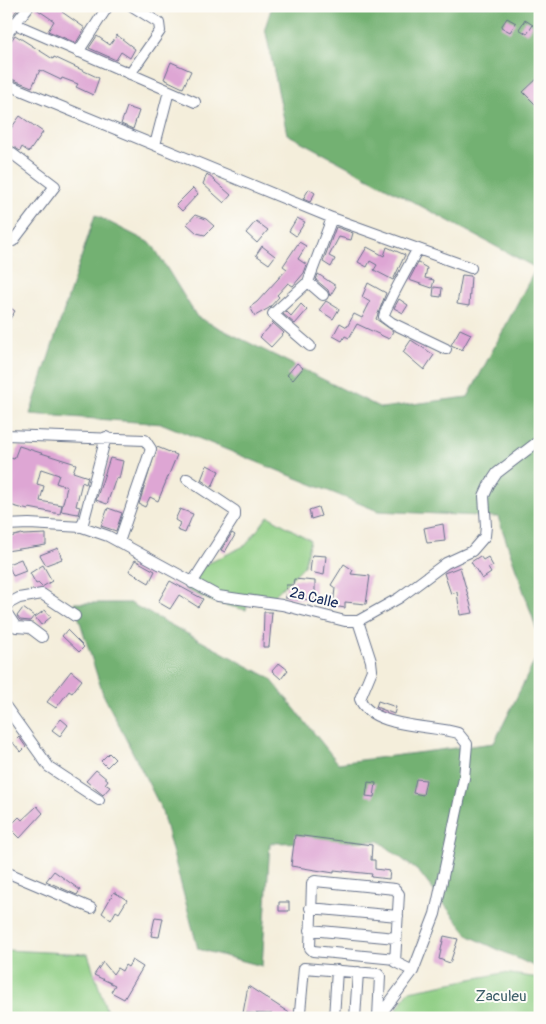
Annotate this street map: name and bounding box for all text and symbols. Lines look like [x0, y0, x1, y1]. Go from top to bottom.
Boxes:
street label: 2a Calle [288, 583, 341, 613]
park label: Zaculeu [476, 987, 526, 1006]

